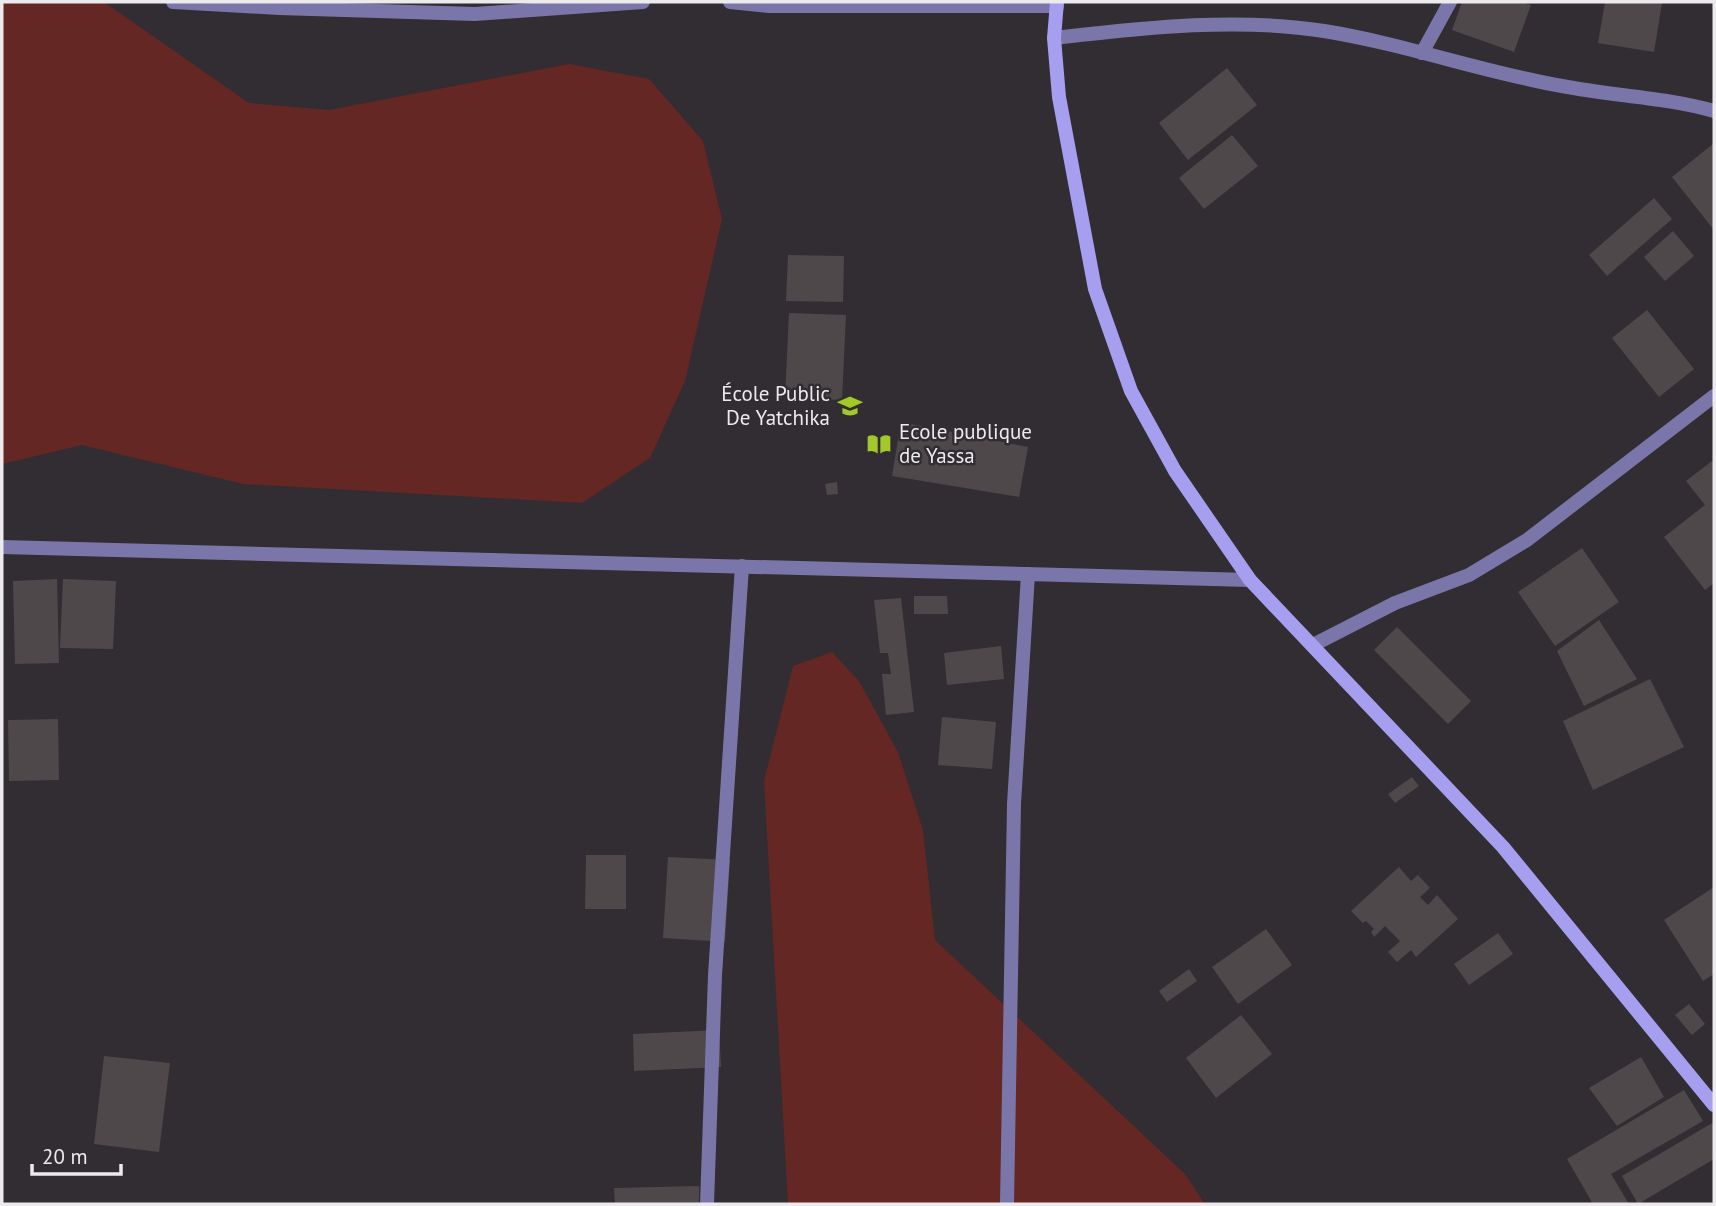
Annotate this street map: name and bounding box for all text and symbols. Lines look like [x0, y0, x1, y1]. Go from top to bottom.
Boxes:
place label: École Public De Yatchika [721, 380, 830, 431]
school or university icon: École Public De Yatchika [836, 392, 864, 420]
place label: Ecole publique de Yassa [899, 418, 1032, 469]
library icon: Ecole publique de Yassa [865, 430, 893, 458]
scale bar [32, 1132, 121, 1176]
text: 20 m [42, 1143, 88, 1170]

